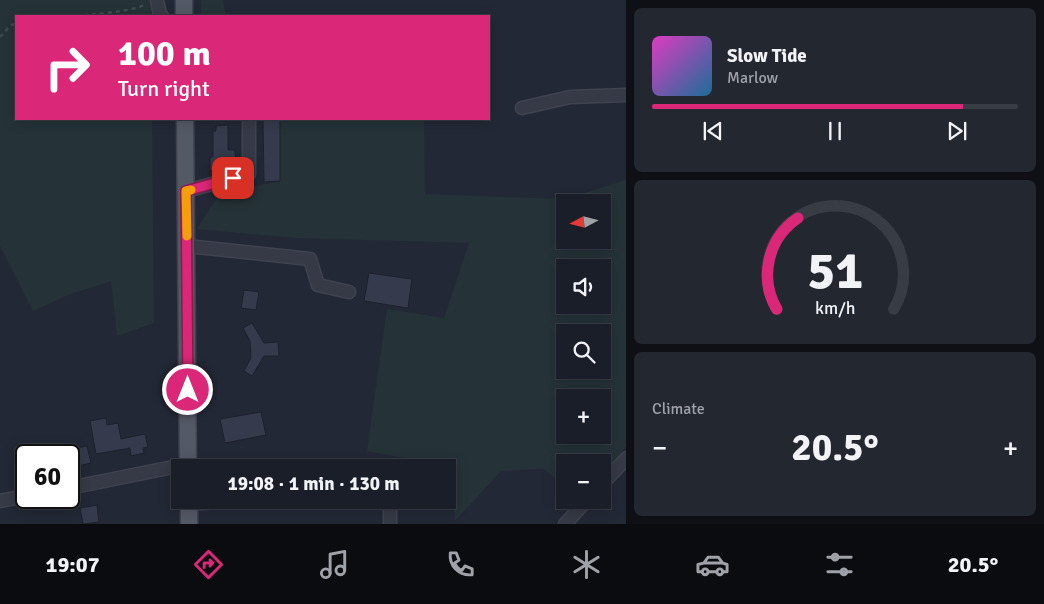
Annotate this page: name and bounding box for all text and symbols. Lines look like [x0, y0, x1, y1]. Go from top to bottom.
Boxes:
text: 100 m [118, 32, 211, 75]
icon: right [35, 35, 100, 100]
text: Slow Tide [727, 44, 807, 68]
text: Marlow [727, 68, 778, 88]
text: Turn right [118, 75, 210, 102]
icon: previous [699, 117, 727, 145]
icon: pause [821, 117, 849, 145]
icon: next [943, 117, 971, 145]
pin [212, 157, 254, 199]
icon: arrive [219, 164, 247, 192]
north arrow [556, 194, 611, 249]
map controls [556, 194, 611, 509]
text: 51 [807, 239, 863, 303]
button: sound [556, 259, 611, 314]
text: km/h [815, 297, 855, 319]
button: search [556, 324, 611, 379]
position arrow [161, 363, 213, 415]
button: + [556, 389, 611, 444]
text: Climate [652, 399, 705, 419]
text: 20.5° [791, 424, 879, 471]
text: − [652, 431, 667, 465]
text: + [1003, 431, 1018, 465]
speed limit sign: 60 [15, 444, 80, 509]
button: − [556, 454, 611, 509]
text: 19:08 · 1 min · 130 m [227, 472, 400, 496]
icon: directions [191, 547, 226, 582]
icon: music [317, 547, 352, 582]
icon: phone [443, 547, 478, 582]
icon: climate [569, 547, 604, 582]
icon: car [695, 547, 730, 582]
icon: filters [822, 547, 857, 582]
text: 19:07 [46, 551, 100, 578]
text: 20.5° [948, 551, 998, 578]

